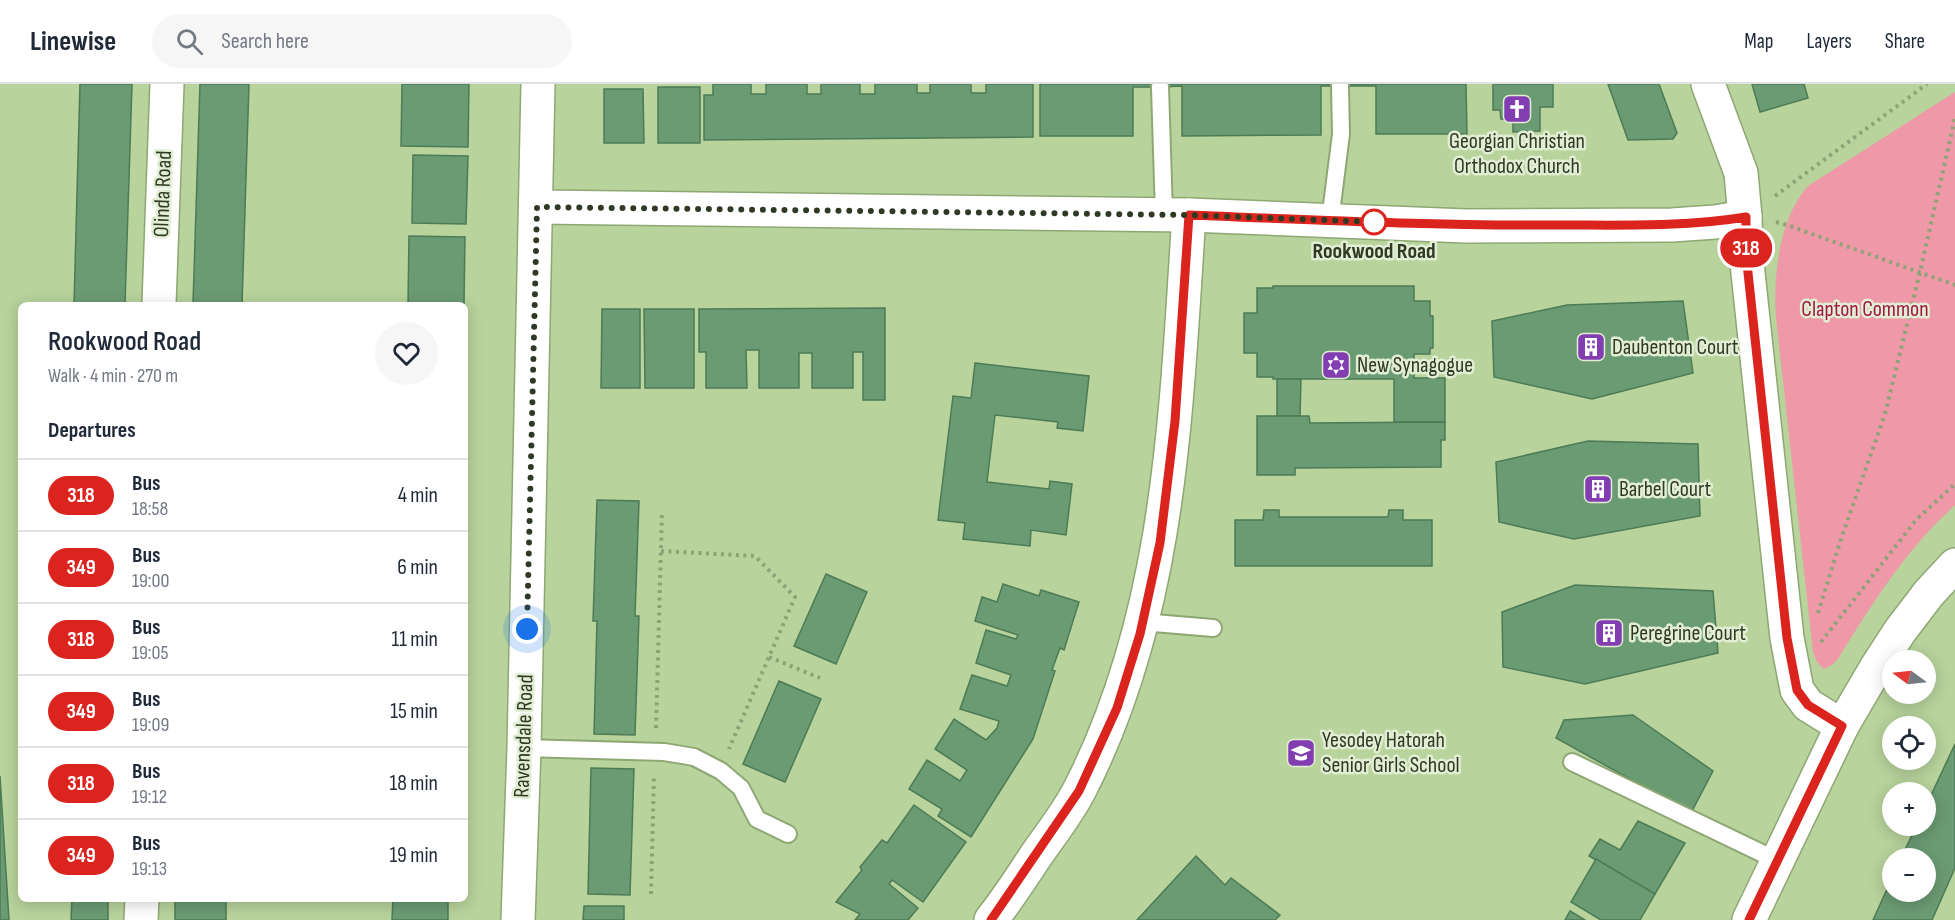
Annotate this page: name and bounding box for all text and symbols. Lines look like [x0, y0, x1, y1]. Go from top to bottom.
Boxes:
search box [152, 14, 572, 68]
text: Linewise [30, 25, 116, 58]
icon: search [173, 25, 206, 58]
text: Search here [221, 28, 309, 55]
text: Map [1744, 29, 1773, 54]
text: Layers [1806, 29, 1852, 54]
text: Share [1885, 29, 1925, 54]
church icon: Georgian Christian Orthodox Church [1501, 93, 1533, 125]
place label: Georgian Christian Orthodox Church [1449, 128, 1585, 180]
street label: Olinda Road [148, 150, 178, 238]
marker: Rookwood Road [1361, 209, 1387, 235]
line badge: 318 [1712, 228, 1780, 268]
text: 318 [1732, 236, 1760, 261]
place label: Rookwood Road [1312, 238, 1436, 265]
park label: Clapton Common [1801, 296, 1929, 323]
button: heart [375, 322, 438, 385]
text: Rookwood Road [48, 325, 201, 358]
building icon: Daubenton Court [1575, 331, 1607, 363]
place label: Daubenton Court [1612, 334, 1739, 361]
synagogue icon: New Synagogue [1320, 349, 1352, 381]
place label: New Synagogue [1357, 352, 1473, 379]
text: Walk · 4 min · 270 m [48, 364, 178, 388]
text: Departures [48, 417, 136, 444]
text: Bus [132, 470, 161, 497]
building icon: Barbel Court [1582, 473, 1614, 505]
place label: Barbel Court [1619, 476, 1712, 503]
text: 4 min [398, 482, 438, 509]
text: 318 [67, 483, 95, 508]
text: 18:58 [132, 497, 168, 521]
text: Bus [132, 542, 161, 569]
text: 6 min [397, 554, 438, 581]
text: 349 [66, 555, 96, 580]
text: 19:00 [132, 569, 169, 593]
text: Bus [132, 614, 161, 641]
your location [512, 614, 542, 644]
building icon: Peregrine Court [1593, 617, 1625, 649]
place label: Peregrine Court [1630, 620, 1746, 647]
text: 11 min [391, 626, 438, 653]
text: 318 [67, 627, 95, 652]
text: 19:05 [132, 641, 169, 665]
north arrow [1882, 650, 1936, 704]
map controls [1882, 650, 1936, 902]
street label: Ravensdale Road [508, 674, 540, 798]
text: Bus [132, 686, 161, 713]
text: 15 min [390, 698, 438, 725]
text: 349 [66, 699, 96, 724]
text: 19:09 [132, 713, 169, 737]
button: locate [1882, 716, 1936, 770]
place label: Yesodey Hatorah Senior Girls School [1322, 727, 1460, 779]
school or university icon: Yesodey Hatorah Senior Girls School [1285, 737, 1317, 769]
text: Bus [132, 758, 161, 785]
text: 18 min [390, 770, 438, 797]
text: 318 [67, 771, 95, 796]
button: + [1882, 782, 1936, 836]
text: 19:12 [132, 785, 167, 809]
text: Bus [132, 830, 161, 857]
text: 19 min [389, 842, 438, 869]
text: 349 [66, 843, 96, 868]
button: − [1882, 848, 1936, 902]
text: 19:13 [132, 857, 167, 881]

